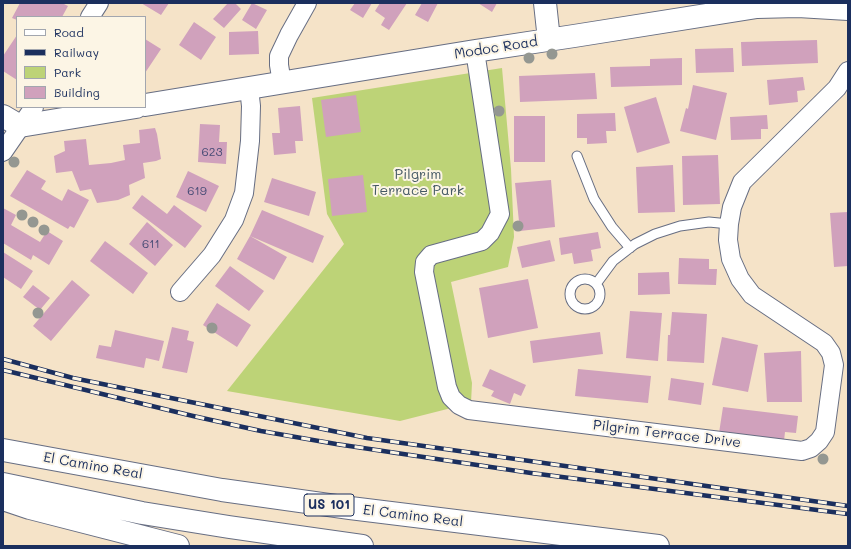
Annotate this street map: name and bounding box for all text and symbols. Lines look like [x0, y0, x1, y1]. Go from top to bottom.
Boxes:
legend [16, 16, 146, 108]
text: Road [54, 24, 84, 40]
street label: Modoc Road [453, 33, 539, 63]
text: Railway [54, 44, 99, 60]
text: Park [54, 64, 81, 80]
text: Building [54, 84, 100, 100]
house number: 623 [202, 145, 222, 159]
park label: Pilgrim Terrace Park [372, 167, 464, 200]
house number: 619 [187, 184, 207, 198]
house number: 611 [142, 237, 160, 251]
street label: Pilgrim Terrace Drive [592, 417, 742, 451]
street label: El Camino Real [42, 449, 144, 483]
road number: US 101 [304, 494, 354, 516]
street label: El Camino Real [362, 502, 464, 530]

